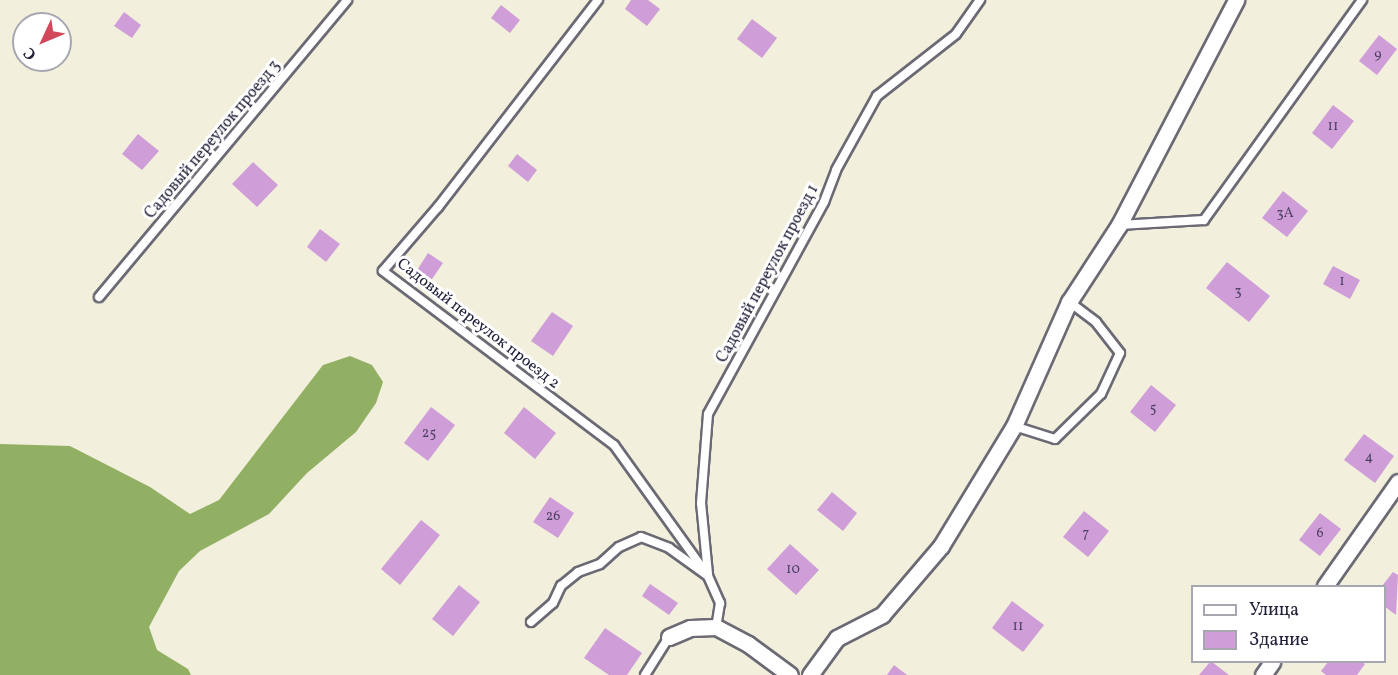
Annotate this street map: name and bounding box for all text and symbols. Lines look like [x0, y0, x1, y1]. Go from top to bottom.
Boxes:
north arrow [12, 12, 72, 72]
text: С [19, 42, 42, 64]
house number: 9 [1374, 47, 1382, 63]
street label: Садовый переулок проезд 3 [141, 57, 285, 223]
house number: 11 [1328, 119, 1338, 135]
street label: Садовый переулок проезд 1 [713, 182, 823, 366]
house number: 3А [1276, 206, 1294, 222]
street label: Садовый переулок проезд 2 [393, 254, 563, 394]
house number: 1 [1339, 274, 1345, 290]
house number: 3 [1234, 284, 1242, 300]
house number: 5 [1150, 401, 1156, 417]
house number: 25 [422, 426, 436, 442]
house number: 4 [1365, 450, 1373, 466]
house number: 26 [546, 509, 560, 525]
house number: 7 [1083, 526, 1089, 542]
house number: 6 [1316, 526, 1324, 542]
house number: 10 [786, 562, 800, 578]
legend [1191, 585, 1386, 663]
text: Улица [1249, 598, 1299, 623]
house number: 11 [1013, 619, 1023, 635]
text: Здание [1249, 628, 1309, 653]

